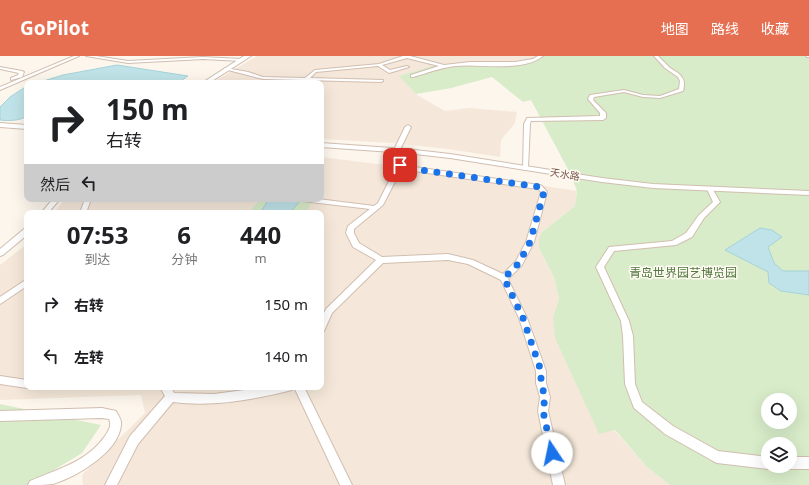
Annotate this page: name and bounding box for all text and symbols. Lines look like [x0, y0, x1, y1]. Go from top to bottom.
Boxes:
text: GoPilot [20, 15, 89, 41]
text: 地图 [661, 19, 689, 38]
text: 路线 [711, 19, 739, 38]
text: 收藏 [761, 19, 789, 38]
text: 150 m [106, 90, 189, 128]
icon: right [40, 96, 92, 148]
text: 右转 [106, 128, 142, 152]
pin [383, 148, 417, 182]
icon: arrive [389, 154, 411, 176]
street label: 天水路 [549, 165, 581, 183]
icon: left [78, 172, 100, 194]
text: 然后 [40, 174, 70, 194]
text: 07:53 [67, 218, 128, 251]
text: 6 [177, 218, 191, 251]
text: 440 [240, 218, 281, 251]
text: m [255, 249, 267, 267]
text: 到达 [85, 250, 111, 268]
text: 分钟 [171, 250, 197, 268]
park label: 青岛世界园艺博览园 [629, 264, 737, 281]
icon: right [40, 293, 62, 315]
text: 150 m [264, 294, 308, 314]
text: 右转 [74, 295, 104, 315]
icon: left [40, 345, 62, 367]
text: 140 m [264, 346, 308, 366]
text: 左转 [74, 347, 104, 367]
map controls [761, 393, 797, 473]
button: search [761, 393, 797, 429]
position arrow [531, 432, 573, 474]
button: layers [761, 437, 797, 473]

